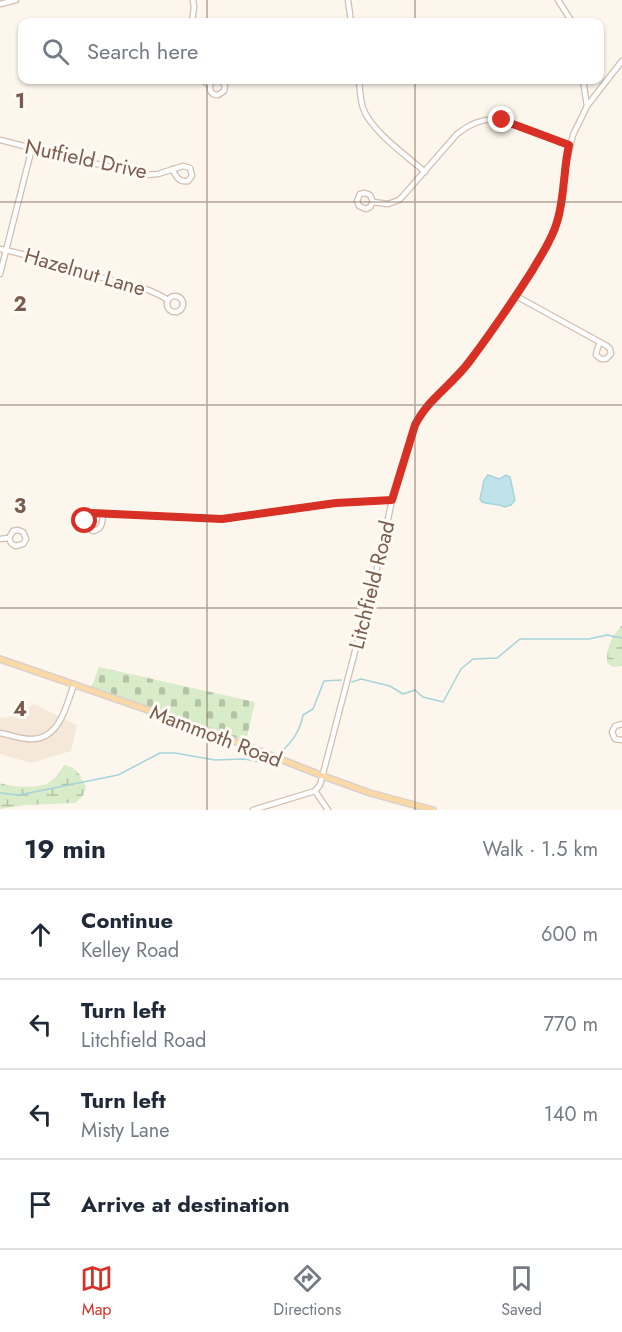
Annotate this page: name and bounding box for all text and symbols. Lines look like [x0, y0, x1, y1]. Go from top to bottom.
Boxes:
search box [18, 18, 604, 84]
icon: search [39, 35, 72, 68]
text: Search here [87, 35, 198, 67]
text: 1 [15, 87, 25, 116]
route end [488, 106, 514, 132]
street label: Nutfield Drive [22, 131, 150, 187]
street label: Hazelnut Lane [21, 240, 149, 304]
text: 2 [13, 290, 27, 319]
text: 3 [14, 492, 26, 521]
route start [71, 507, 97, 533]
street label: Litchfield Road [342, 517, 402, 653]
text: 4 [13, 695, 27, 724]
street label: Mammoth Road [146, 697, 286, 775]
text: 19 min [24, 830, 106, 868]
text: Walk · 1.5 km [483, 835, 598, 864]
text: Continue [81, 904, 173, 936]
icon: ahead [24, 918, 57, 951]
text: 600 m [541, 920, 598, 949]
text: Kelley Road [81, 936, 179, 965]
text: Turn left [81, 994, 166, 1026]
icon: left [24, 1008, 57, 1041]
text: 770 m [543, 1010, 598, 1039]
text: Litchfield Road [81, 1026, 206, 1055]
text: Turn left [81, 1084, 166, 1116]
icon: left [24, 1098, 57, 1131]
text: 140 m [544, 1100, 598, 1129]
text: Misty Lane [81, 1116, 169, 1145]
icon: arrive [24, 1188, 57, 1221]
text: Arrive at destination [81, 1188, 290, 1220]
tab: Map [80, 1262, 113, 1321]
tab: Directions [273, 1262, 341, 1321]
tab: Saved [501, 1262, 542, 1321]

